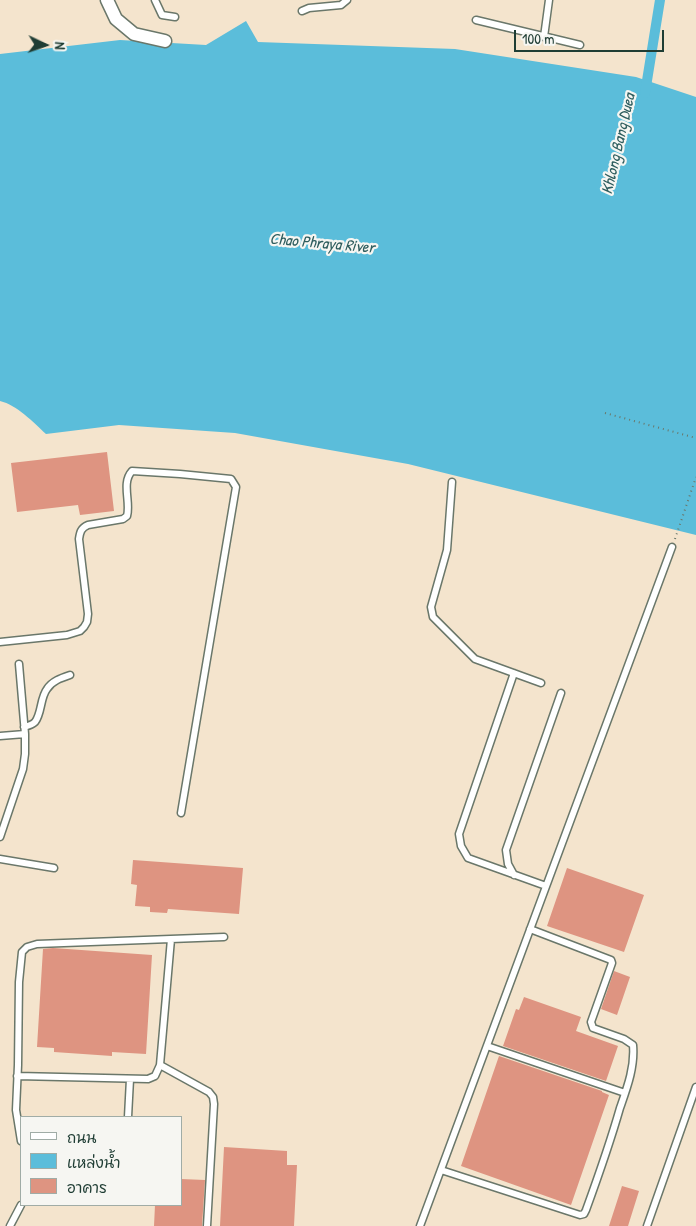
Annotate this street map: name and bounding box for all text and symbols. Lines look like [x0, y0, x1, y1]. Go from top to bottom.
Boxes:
north arrow [20, 20, 70, 70]
scale bar [516, 20, 666, 52]
text: 100 m [522, 28, 555, 49]
text: N [51, 42, 70, 50]
water label: Khlong Bang Duea [598, 92, 640, 196]
water label: Chao Phraya River [269, 230, 375, 258]
legend [20, 1116, 182, 1206]
text: ถนน [67, 1127, 96, 1148]
text: แหล่งน้ำ [67, 1152, 121, 1173]
text: อาคาร [67, 1177, 107, 1198]

